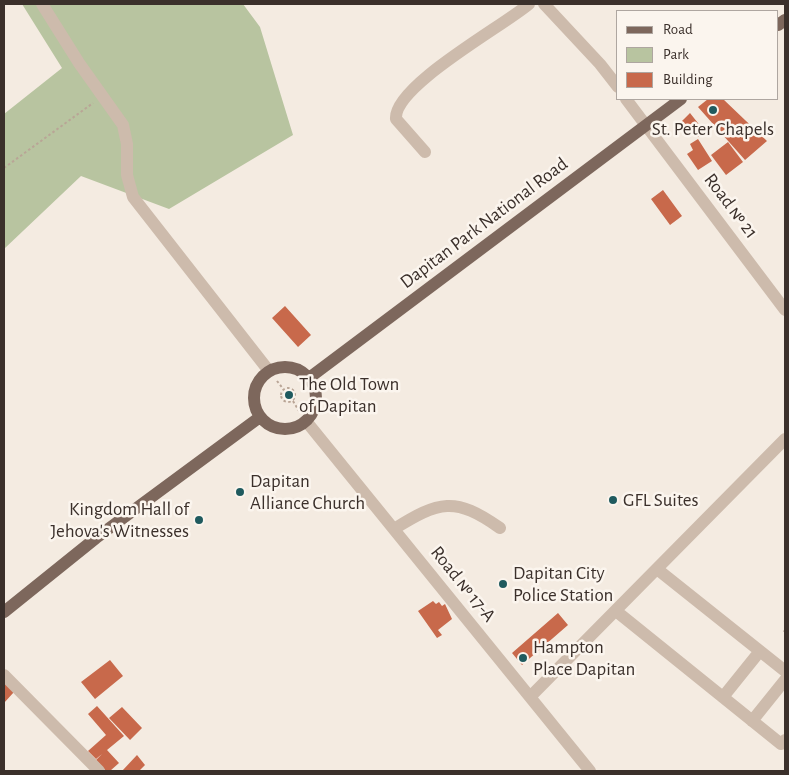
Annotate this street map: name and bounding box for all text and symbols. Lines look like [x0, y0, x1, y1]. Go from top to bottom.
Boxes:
legend [616, 10, 779, 100]
text: Road [663, 22, 693, 37]
text: Park [663, 47, 689, 62]
text: Building [663, 72, 713, 87]
marker: St. Peter Chapels [707, 104, 719, 116]
place label: St. Peter Chapels [652, 118, 774, 140]
street label: Dapitan Park National Road [396, 152, 572, 294]
street label: Road № 21 [699, 169, 763, 243]
place label: The Old Town of Dapitan [299, 373, 399, 417]
marker: The Old Town of Dapitan [283, 389, 295, 401]
place label: Dapitan Alliance Church [250, 470, 365, 514]
marker: Dapitan Alliance Church [234, 486, 246, 498]
place label: GFL Suites [623, 489, 699, 511]
marker: GFL Suites [607, 494, 619, 506]
place label: Kingdom Hall of Jehova's Witnesses [50, 498, 189, 542]
marker: Kingdom Hall of Jehova's Witnesses [193, 514, 205, 526]
street label: Road № 17-A [426, 541, 500, 627]
place label: Dapitan City Police Station [513, 562, 613, 606]
marker: Dapitan City Police Station [497, 578, 509, 590]
place label: Hampton Place Dapitan [533, 636, 635, 680]
marker: Hampton Place Dapitan [517, 652, 529, 664]

